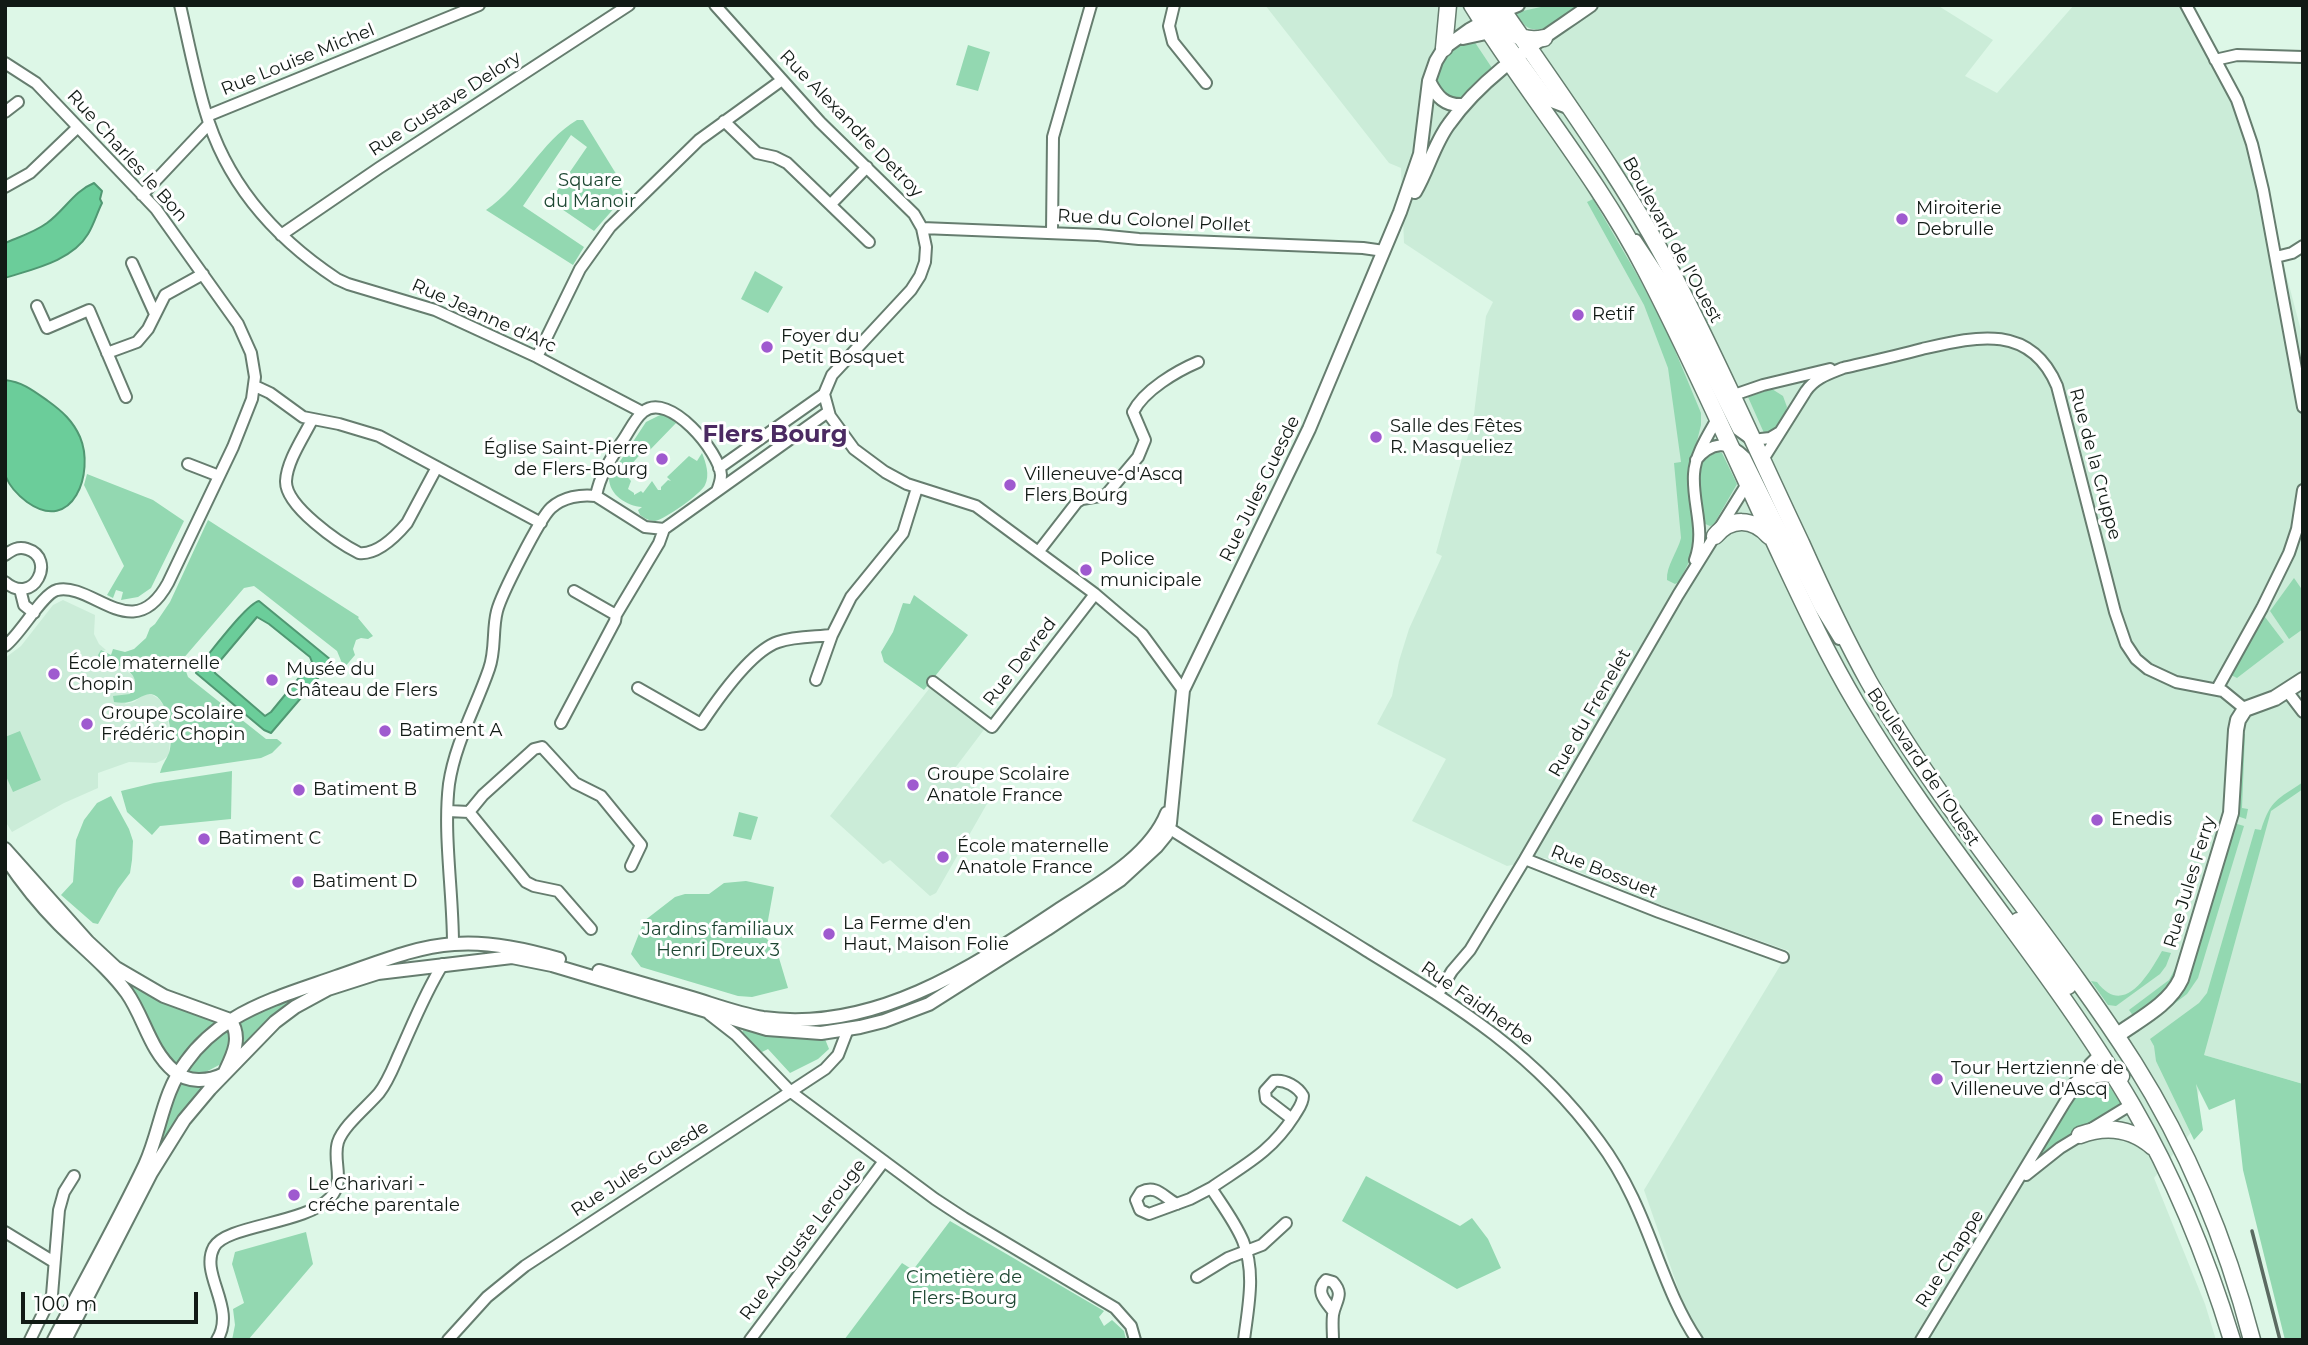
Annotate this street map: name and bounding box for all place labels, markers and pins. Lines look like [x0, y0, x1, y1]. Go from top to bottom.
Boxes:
place label: Miroiterie Debrulle [1916, 198, 2002, 241]
marker: Miroiterie Debrulle [1894, 211, 1910, 227]
place label: Retif [1592, 304, 1634, 326]
marker: Retif [1570, 307, 1586, 323]
place label: Foyer du Petit Bosquet [781, 326, 905, 368]
marker: Foyer du Petit Bosquet [759, 339, 775, 355]
place label: Salle des Fêtes R. Masqueliez [1390, 416, 1522, 458]
marker: Salle des Fêtes R. Masqueliez [1368, 429, 1384, 445]
place label: Église Saint-Pierre de Flers-Bourg [483, 438, 648, 480]
marker: Église Saint-Pierre de Flers-Bourg [654, 451, 670, 467]
place label: Villeneuve-d'Ascq Flers Bourg [1024, 464, 1183, 506]
marker: Villeneuve-d'Ascq Flers Bourg [1002, 477, 1018, 493]
place label: Police municipale [1100, 549, 1202, 592]
marker: Police municipale [1078, 562, 1094, 578]
place label: École maternelle Chopin [68, 653, 220, 696]
place label: Musée du Château de Flers [286, 659, 437, 702]
marker: École maternelle Chopin [46, 666, 62, 682]
marker: Musée du Château de Flers [264, 672, 280, 688]
place label: Groupe Scolaire Frédéric Chopin [101, 703, 245, 746]
marker: Groupe Scolaire Frédéric Chopin [79, 716, 95, 732]
place label: Batiment A [399, 720, 502, 742]
marker: Batiment A [377, 723, 393, 739]
place label: Groupe Scolaire Anatole France [927, 764, 1070, 806]
marker: Groupe Scolaire Anatole France [905, 777, 921, 793]
place label: Batiment B [313, 779, 417, 801]
marker: Batiment B [291, 782, 307, 798]
place label: Enedis [2111, 809, 2172, 831]
marker: Enedis [2089, 812, 2105, 828]
place label: Batiment C [218, 828, 321, 850]
marker: Batiment C [196, 831, 212, 847]
place label: École maternelle Anatole France [957, 836, 1109, 878]
marker: École maternelle Anatole France [935, 849, 951, 865]
place label: Batiment D [312, 871, 417, 893]
marker: Batiment D [290, 874, 306, 890]
place label: La Ferme d'en Haut, Maison Folie [843, 913, 1009, 956]
marker: La Ferme d'en Haut, Maison Folie [821, 926, 837, 942]
place label: Tour Hertzienne de Villeneuve d'Ascq [1951, 1058, 2124, 1100]
marker: Tour Hertzienne de Villeneuve d'Ascq [1929, 1071, 1945, 1087]
place label: Le Charivari - créche parentale [308, 1174, 460, 1216]
marker: Le Charivari - créche parentale [286, 1187, 302, 1203]

